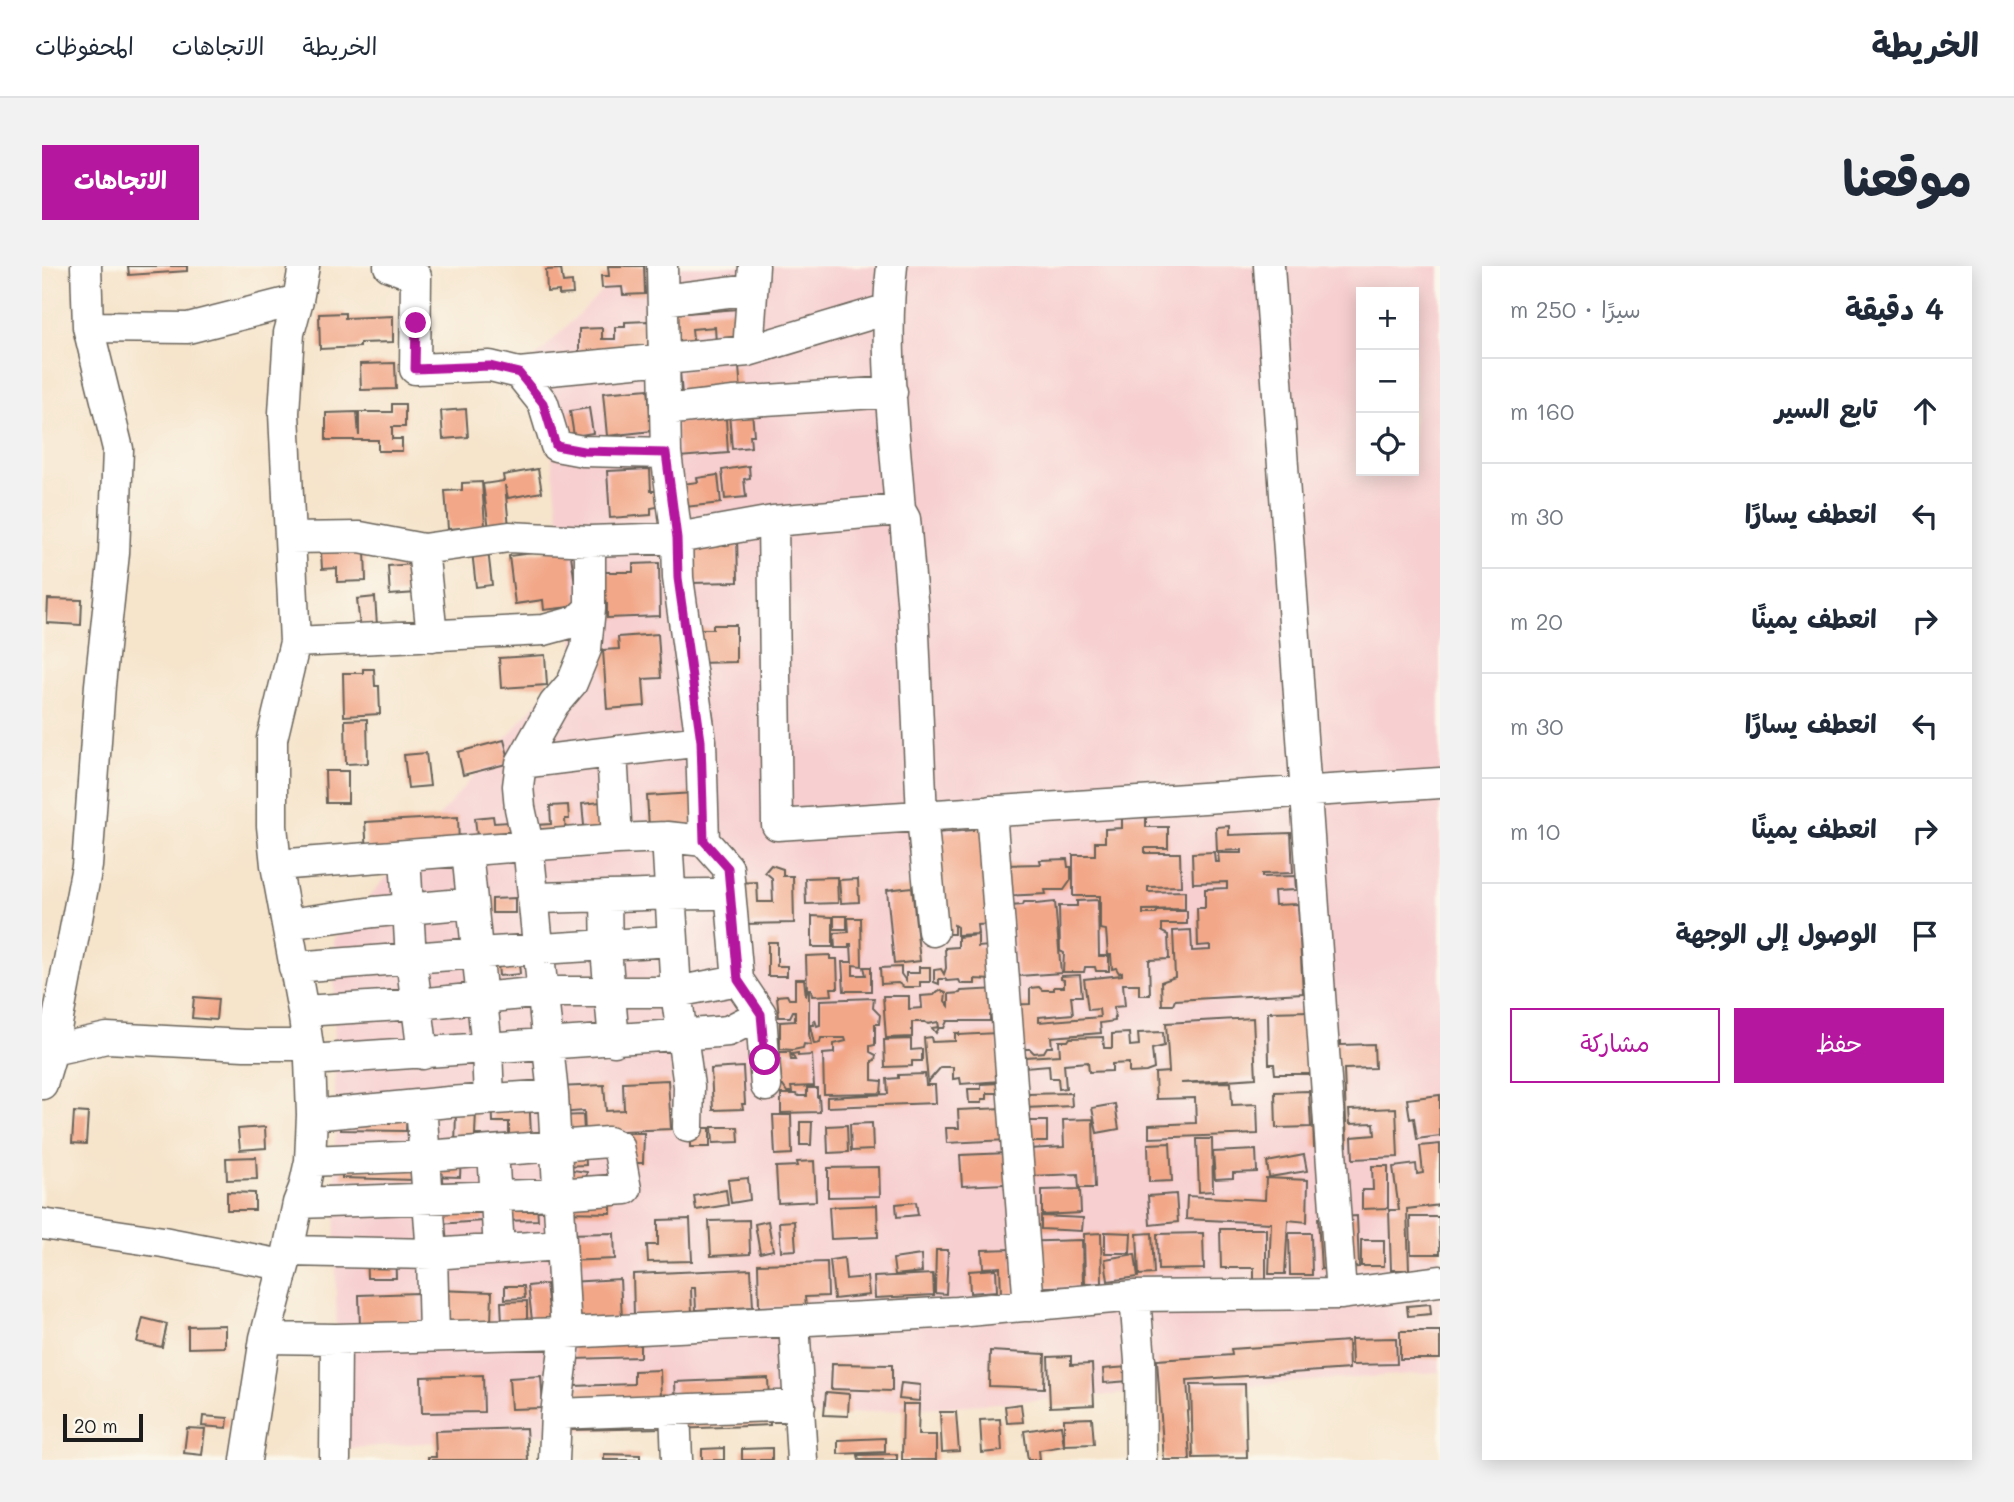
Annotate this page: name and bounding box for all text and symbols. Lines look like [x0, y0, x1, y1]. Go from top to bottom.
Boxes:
text: الخريطة [1872, 22, 1979, 65]
text: المحفوظات [35, 30, 134, 61]
text: الاتجاهات [172, 30, 265, 61]
text: الخريطة [303, 30, 377, 61]
button: الاتجاهات [42, 145, 199, 220]
text: موقعنا [1842, 145, 1972, 208]
map controls [1356, 287, 1419, 476]
button: + [1356, 287, 1419, 350]
text: 4 دقيقة [1845, 288, 1944, 328]
text: سيرًا · 250 m [1510, 294, 1641, 324]
route end [400, 307, 431, 338]
button: − [1356, 350, 1419, 413]
text: تابع السير [1775, 391, 1877, 425]
icon: ahead [1906, 392, 1944, 430]
text: 160 m [1510, 396, 1574, 426]
button: locate [1356, 413, 1419, 476]
text: انعطف يسارًا [1745, 496, 1877, 530]
icon: left [1906, 497, 1944, 535]
text: 30 m [1510, 501, 1563, 531]
text: انعطف يمينًا [1752, 601, 1877, 635]
icon: right [1906, 602, 1944, 640]
text: 20 m [1510, 606, 1563, 636]
text: انعطف يسارًا [1745, 706, 1877, 740]
icon: left [1906, 707, 1944, 745]
text: 30 m [1510, 711, 1563, 741]
text: انعطف يمينًا [1752, 811, 1877, 845]
icon: right [1906, 812, 1944, 850]
text: 10 m [1510, 816, 1560, 846]
text: الوصول إلى الوجهة [1675, 916, 1877, 950]
icon: arrive [1906, 917, 1944, 955]
button: مشاركة [1510, 1008, 1720, 1083]
button: حفظ [1734, 1008, 1944, 1083]
route start [749, 1044, 780, 1075]
scale bar [63, 1411, 144, 1443]
text: 20 m [74, 1413, 118, 1438]

